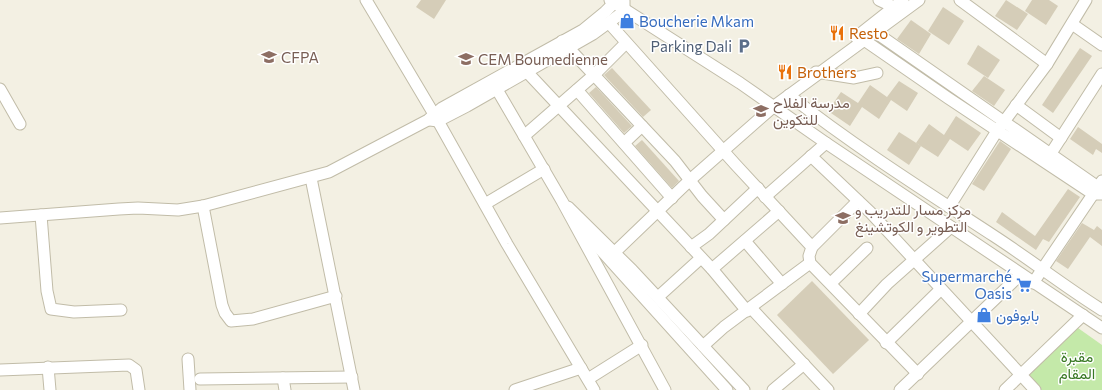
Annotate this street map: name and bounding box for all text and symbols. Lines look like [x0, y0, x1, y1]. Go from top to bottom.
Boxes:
shop icon: Boucherie Mkam [618, 12, 636, 30]
place label: Boucherie Mkam [639, 12, 754, 30]
restaurant icon: Resto [828, 24, 846, 42]
place label: Resto [849, 24, 888, 42]
place label: Parking Dali [651, 37, 732, 55]
parking icon: Parking Dali [735, 37, 753, 55]
school or university icon: CFPA [260, 48, 278, 66]
place label: CFPA [281, 48, 319, 66]
school or university icon: CEM Boumedienne [457, 50, 475, 68]
place label: CEM Boumedienne [478, 50, 608, 68]
restaurant icon: Brothers [776, 63, 794, 81]
place label: Brothers [797, 63, 857, 81]
place label: مدرسة الفلاح للتكوين [773, 93, 850, 130]
school or university icon: مدرسة الفلاح للتكوين [752, 102, 770, 120]
place label: مركز مسار للتدريب و التطوير و الكوتشينغ [855, 200, 971, 238]
school or university icon: مركز مسار للتدريب و التطوير و الكوتشينغ [834, 209, 852, 227]
place label: Supermarché Oasis [921, 267, 1012, 302]
supermarket icon: Supermarché Oasis [1015, 276, 1033, 294]
shop icon: بابوفون [975, 306, 993, 324]
place label: بابوفون [996, 306, 1039, 325]
park label: مقبرة المقام [1059, 347, 1095, 384]

